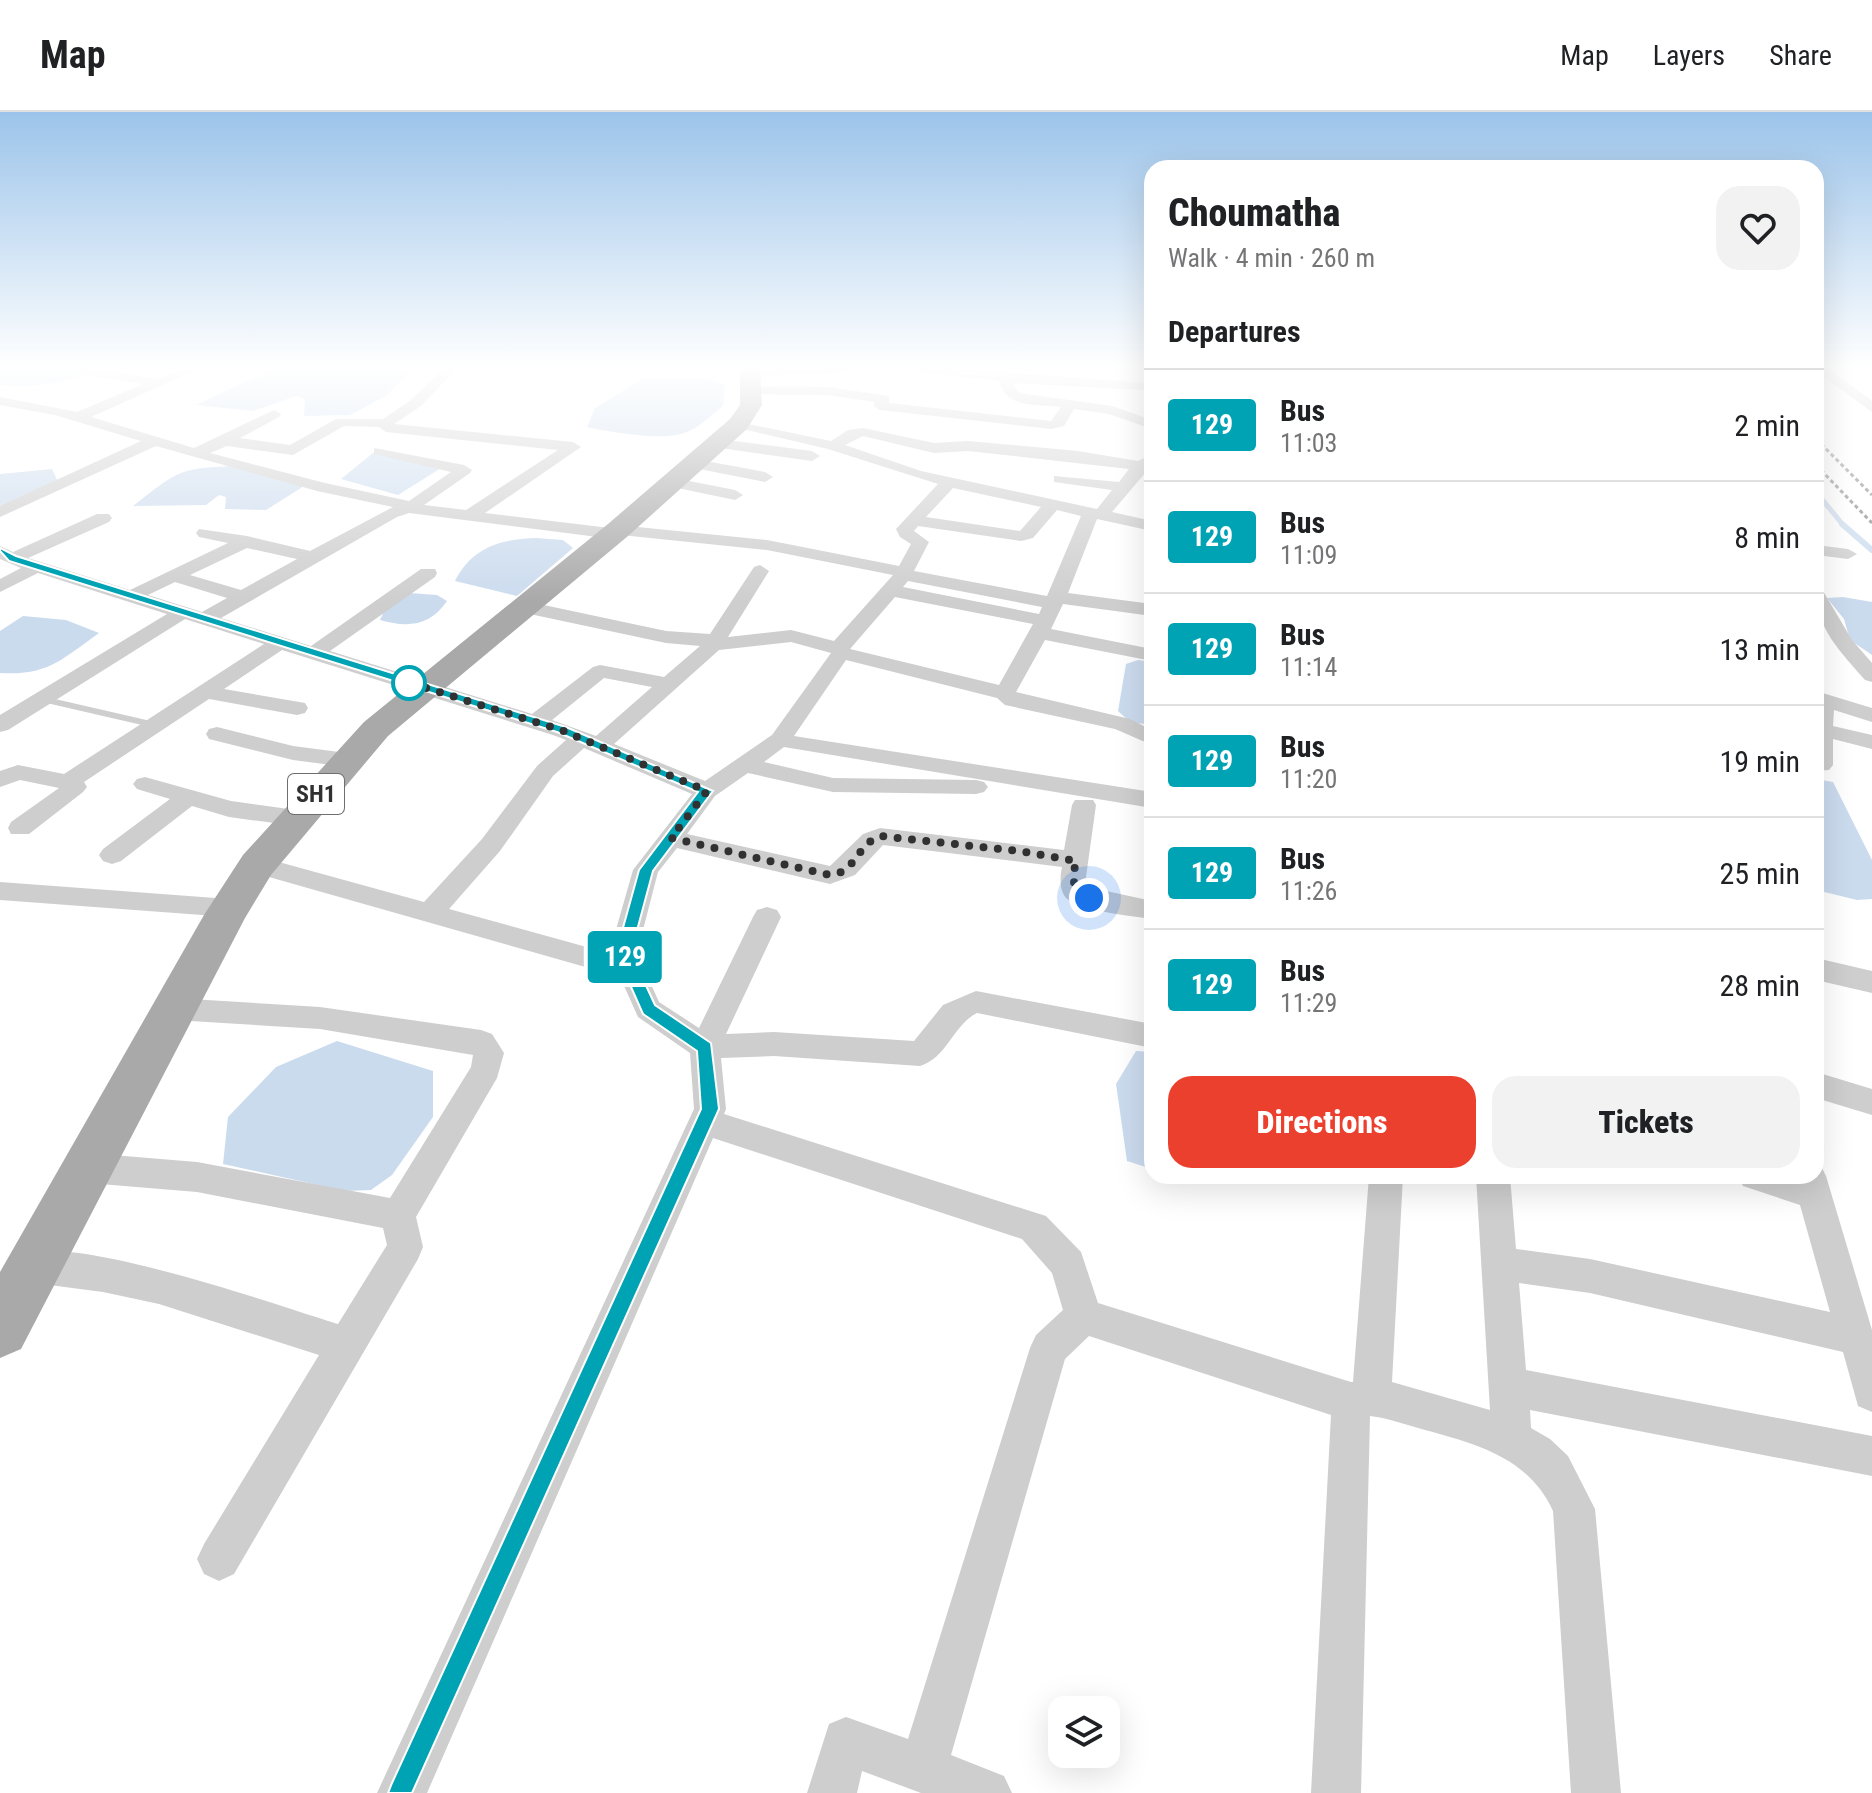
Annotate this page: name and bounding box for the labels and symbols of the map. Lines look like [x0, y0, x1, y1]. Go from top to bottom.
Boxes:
unlabelled marker [392, 666, 426, 700]
road number: SH1 [288, 774, 344, 814]
your location [1069, 878, 1109, 918]
line badge: 129 [579, 931, 671, 983]

